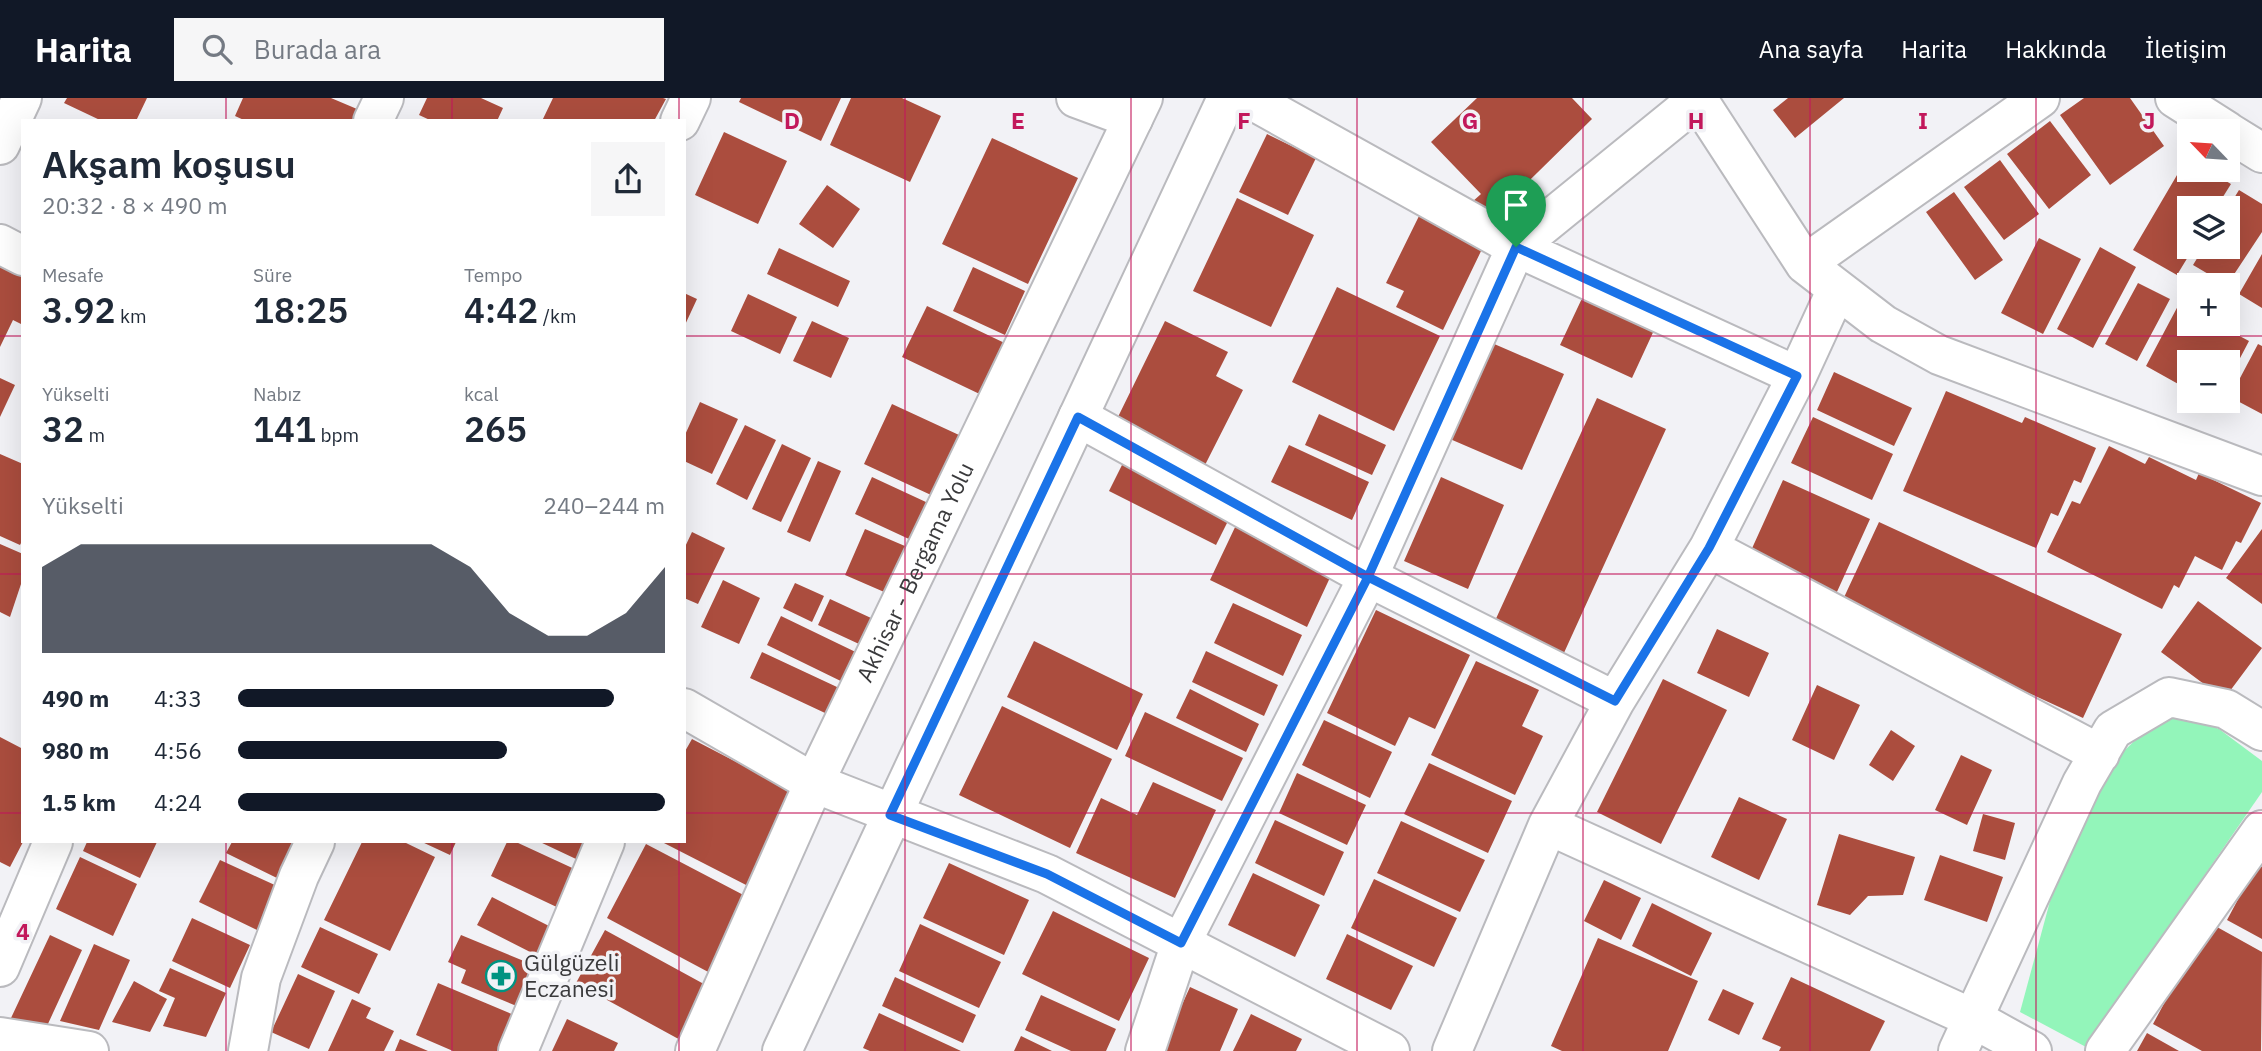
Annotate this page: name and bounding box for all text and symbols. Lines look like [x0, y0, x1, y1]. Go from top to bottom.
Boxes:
search box [174, 18, 664, 81]
text: Harita [35, 28, 132, 71]
icon: search [198, 30, 236, 68]
text: Burada ara [254, 32, 381, 66]
text: Ana sayfa [1759, 33, 1863, 65]
text: Harita [1901, 33, 1967, 65]
text: Hakkında [2005, 33, 2107, 65]
text: İletişim [2145, 33, 2227, 65]
text: D [784, 105, 800, 135]
text: E [1011, 105, 1025, 135]
text: F [1237, 105, 1251, 135]
text: G [1462, 105, 1478, 135]
text: H [1688, 105, 1704, 135]
text: I [1918, 105, 1928, 135]
text: J [2143, 105, 2155, 135]
north arrow [2177, 119, 2240, 182]
map controls [2177, 119, 2240, 413]
text: Akşam koşusu [42, 139, 296, 188]
button: share [591, 142, 665, 216]
pin [1486, 175, 1546, 247]
icon: arrive [1497, 186, 1535, 224]
text: 20:32 · 8 × 490 m [42, 190, 228, 220]
button: layers [2177, 196, 2240, 259]
text: Mesafe [42, 263, 104, 287]
text: Süre [253, 263, 292, 287]
text: Tempo [464, 263, 522, 287]
button: + [2177, 273, 2240, 336]
text: 3.92 [42, 287, 115, 333]
text: 18:25 [253, 287, 348, 333]
text: 4:42 [464, 287, 538, 333]
text: km [115, 304, 147, 328]
text: /km [538, 304, 577, 328]
button: − [2177, 350, 2240, 413]
text: Yükselti [42, 382, 110, 406]
text: Nabız [253, 382, 301, 406]
text: kcal [464, 382, 499, 406]
text: 32 [42, 406, 84, 452]
text: 141 [253, 406, 316, 452]
text: 265 [464, 406, 527, 452]
text: m [84, 423, 105, 447]
text: bpm [316, 423, 359, 447]
street label: Akhisar - Bergama Yolu [849, 457, 980, 687]
text: Yükselti [42, 490, 124, 520]
text: 240–244 m [543, 490, 665, 520]
text: 490 m [42, 683, 109, 713]
text: 4:33 [154, 683, 202, 713]
text: 980 m [42, 735, 109, 765]
text: 4:56 [154, 735, 202, 765]
text: 1.5 km [42, 787, 116, 817]
text: 4:24 [154, 787, 202, 817]
text: 4 [16, 916, 30, 946]
place label: Gülgüzeli Eczanesi [524, 947, 620, 1003]
pharmacy icon: Gülgüzeli Eczanesi [484, 959, 518, 993]

